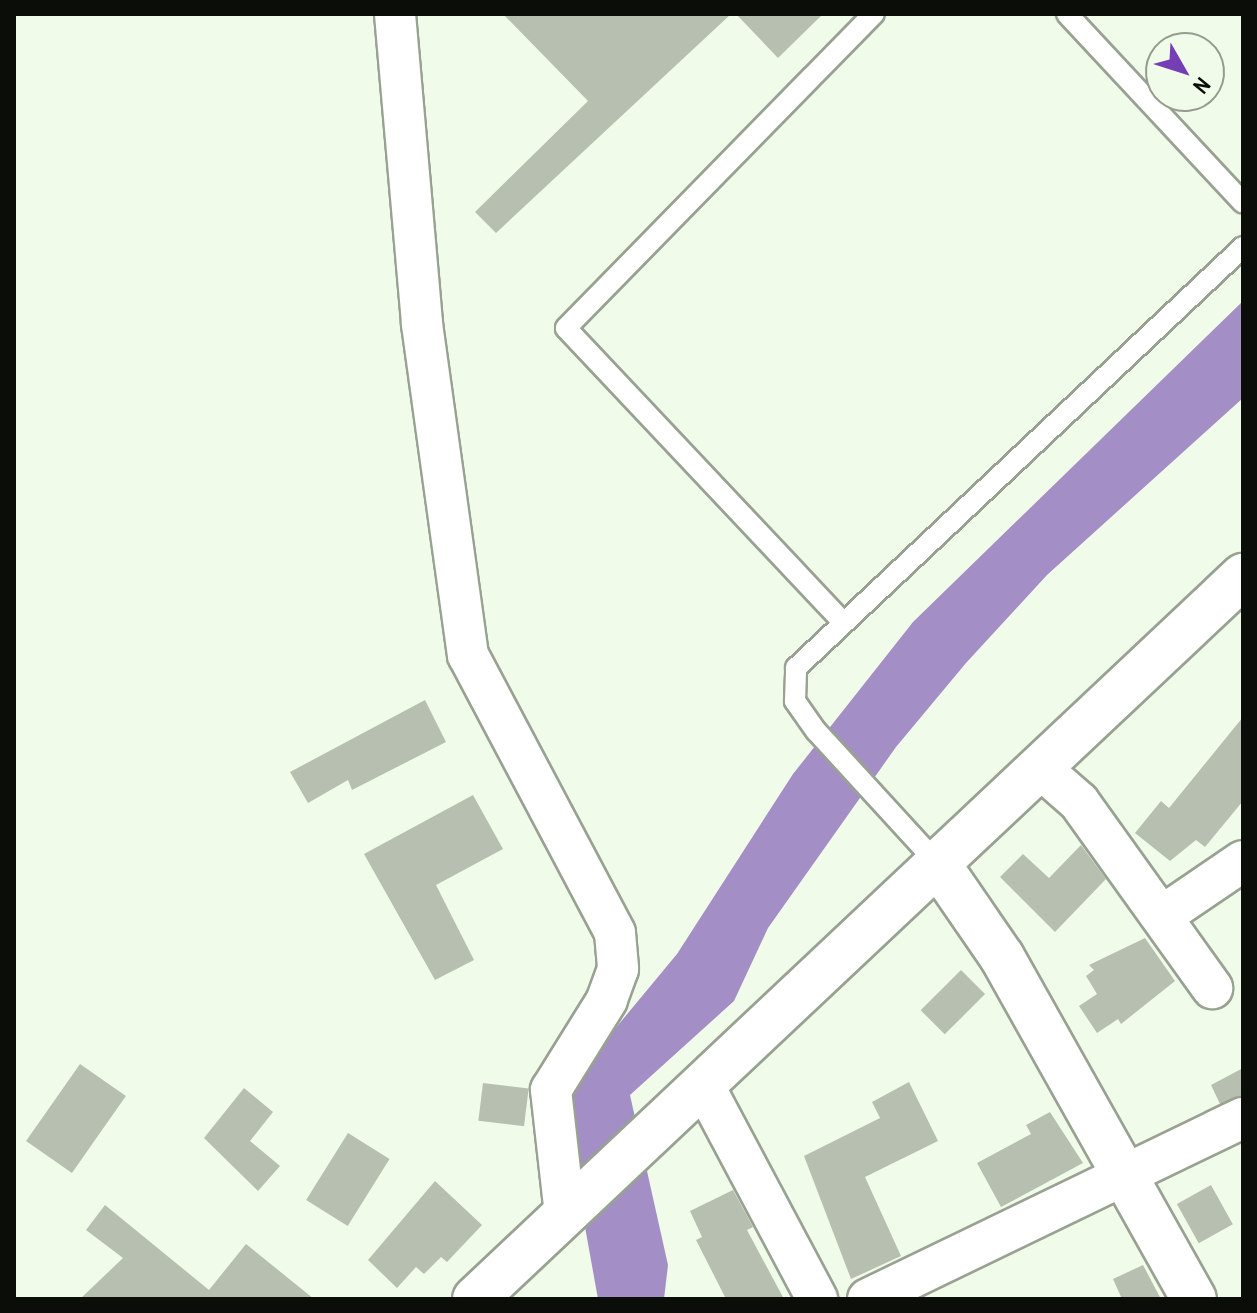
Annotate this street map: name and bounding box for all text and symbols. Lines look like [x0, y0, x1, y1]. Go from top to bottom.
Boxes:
north arrow [1145, 32, 1225, 112]
text: N [1186, 71, 1218, 100]

